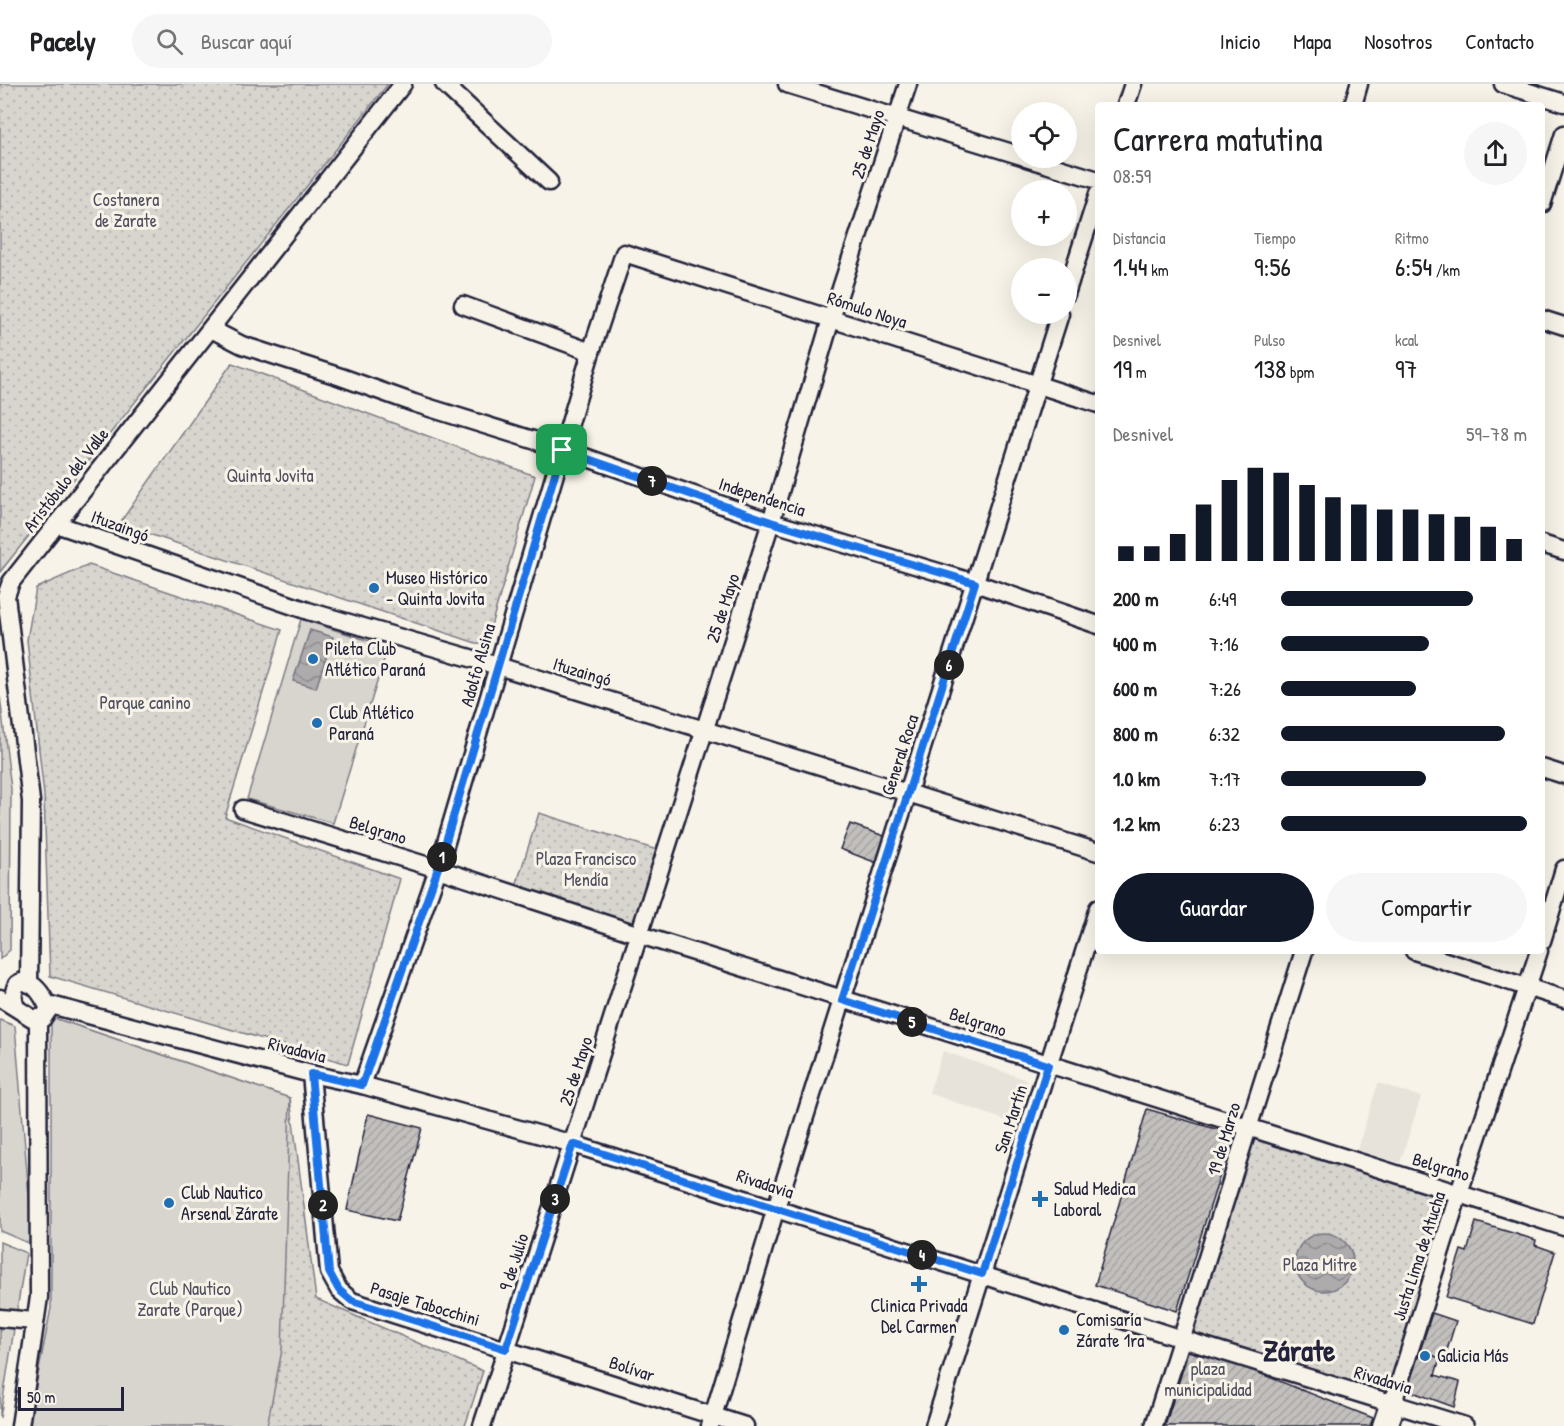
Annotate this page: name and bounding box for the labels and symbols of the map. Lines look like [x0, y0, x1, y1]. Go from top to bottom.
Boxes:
street label: 25 de Mayo [845, 106, 890, 182]
park label: Costanera de Zarate [93, 187, 159, 233]
street label: Rómulo Noya [824, 285, 910, 334]
street label: Aristóbulo del Valle [17, 422, 114, 537]
pin [536, 424, 587, 475]
park label: Quinta Jovita [227, 463, 313, 488]
pin: 7 [637, 466, 667, 496]
street label: Independencia [716, 471, 809, 522]
street label: Ituzaingó [88, 504, 153, 548]
place label: Museo Histórico - Quinta Jovita [386, 565, 487, 611]
street label: 25 de Mayo [700, 570, 745, 646]
marker: Museo Histórico - Quinta Jovita [367, 581, 381, 595]
street label: Adolfo Alsina [454, 620, 501, 709]
place label: Pileta Club Atlético Paraná [325, 636, 425, 682]
pin: 6 [934, 650, 964, 680]
street label: Ituzaingó [550, 651, 614, 692]
marker: Pileta Club Atlético Paraná [306, 652, 320, 666]
park label: Parque canino [99, 690, 191, 715]
place label: Club Atlético Paraná [329, 700, 414, 746]
street label: General Roca [875, 711, 924, 798]
marker: Club Atlético Paraná [310, 716, 324, 730]
street label: Belgrano [347, 809, 410, 850]
pin: 1 [427, 842, 457, 872]
park label: Plaza Francisco Mendía [536, 846, 636, 892]
street label: Belgrano [946, 1001, 1010, 1042]
pin: 5 [897, 1007, 927, 1037]
street label: Rivadavia [266, 1030, 329, 1069]
street label: 25 de Mayo [553, 1033, 598, 1109]
street label: San Martín [988, 1081, 1033, 1156]
street label: 19 de Marzo [1201, 1099, 1246, 1178]
street label: Belgrano [1410, 1146, 1473, 1187]
street label: Rivadavia [733, 1163, 797, 1205]
place label: Salud Medica Laboral [1054, 1176, 1135, 1222]
place label: Club Nautico Arsenal Zárate [181, 1180, 278, 1226]
pin: 3 [540, 1184, 570, 1214]
street label: Justa Lima de Atucha [1386, 1188, 1451, 1324]
pin: 2 [308, 1190, 338, 1220]
marker: Salud Medica Laboral [1031, 1190, 1049, 1208]
marker: Club Nautico Arsenal Zárate [162, 1196, 176, 1210]
street label: 9 de Julio [493, 1230, 535, 1294]
pin: 4 [907, 1240, 937, 1270]
park label: Plaza Mitre [1283, 1252, 1357, 1277]
street label: Pasaje Tabocchini [367, 1275, 483, 1332]
marker: Clinica Privada Del Carmen [910, 1275, 928, 1293]
park label: Club Nautico Zarate (Parque) [137, 1276, 243, 1322]
place label: Clinica Privada Del Carmen [871, 1293, 967, 1339]
place label: Comisaría Zárate 1ra [1076, 1307, 1144, 1353]
marker: Comisaría Zárate 1ra [1057, 1323, 1071, 1337]
district label: Zárate [1263, 1330, 1335, 1370]
place label: Galicia Más [1437, 1343, 1508, 1368]
street label: Bolívar [606, 1349, 658, 1388]
marker: Galicia Más [1418, 1349, 1432, 1363]
park label: plaza municipalidad [1164, 1356, 1252, 1402]
street label: Rivadavia [1351, 1359, 1415, 1400]
scale bar [18, 1384, 124, 1412]

